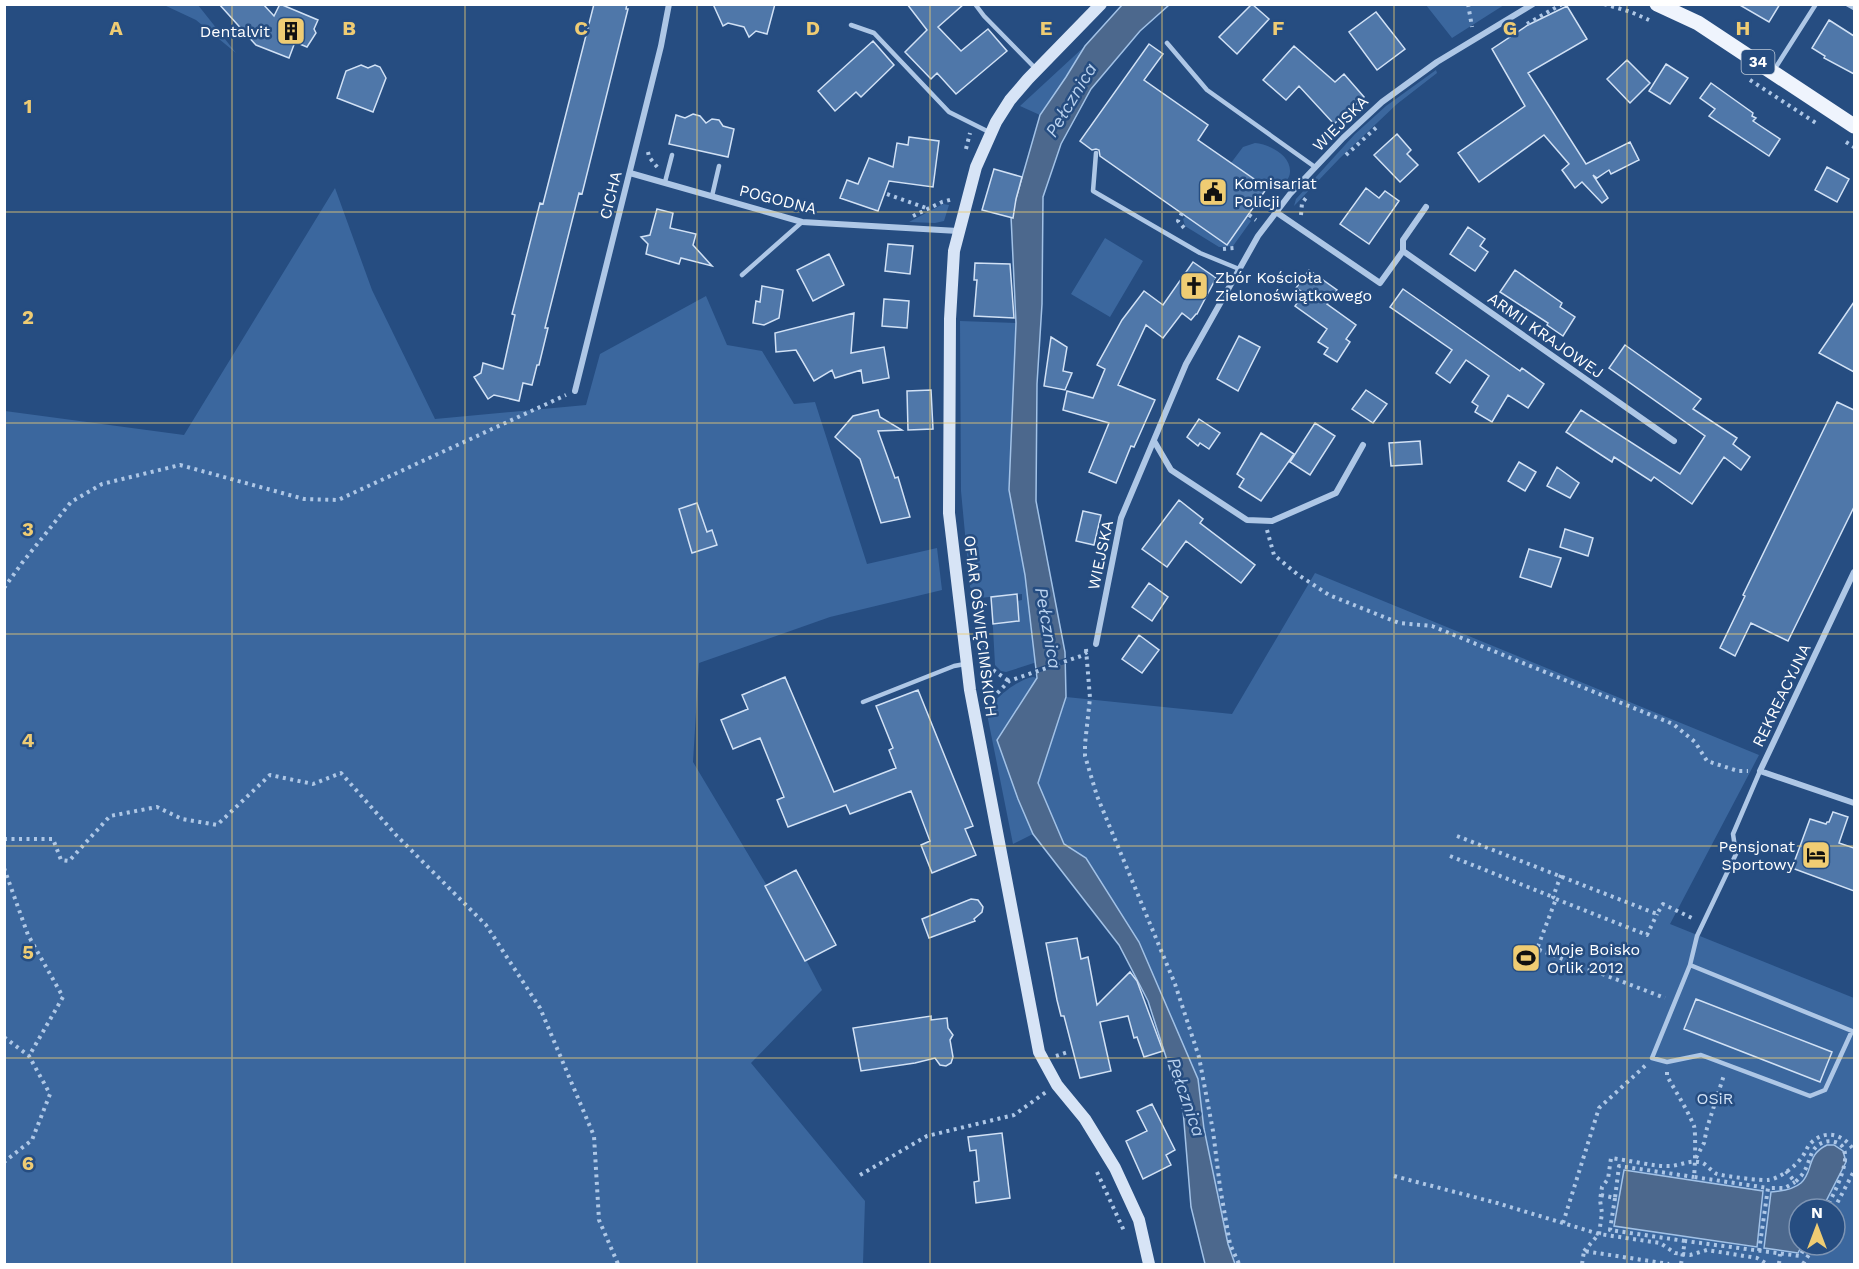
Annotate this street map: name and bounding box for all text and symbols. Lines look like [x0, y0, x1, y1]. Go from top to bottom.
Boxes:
building icon: Dentalvit [275, 15, 307, 47]
text: A [109, 16, 123, 40]
text: B [342, 16, 356, 40]
text: C [574, 16, 588, 40]
text: D [806, 16, 820, 40]
text: E [1040, 16, 1052, 40]
text: F [1272, 16, 1284, 40]
text: G [1503, 16, 1517, 40]
text: H [1736, 16, 1750, 40]
place label: Dentalvit [200, 22, 270, 41]
road number: 34 [1742, 50, 1774, 74]
water label: Pełcznica [1040, 59, 1101, 141]
street label: WIEJSKA [1309, 91, 1372, 155]
text: 1 [24, 94, 32, 118]
street label: CICHA [595, 169, 626, 221]
place label: Komisariat Policji [1234, 174, 1317, 211]
public building icon: Komisariat Policji [1197, 176, 1229, 208]
street label: POGODNA [737, 181, 819, 218]
place label: Zbór Kościoła Zielonoświątkowego [1215, 268, 1372, 305]
church icon: Zbór Kościoła Zielonoświątkowego [1178, 270, 1210, 302]
street label: ARMII KRAJOWEJ [1484, 288, 1607, 382]
text: 2 [22, 305, 34, 329]
text: 3 [22, 517, 34, 541]
street label: WIEJSKA [1084, 518, 1117, 592]
street label: OFIAR OŚWIĘCIMSKICH [960, 534, 1001, 718]
water label: Pełcznica [1031, 585, 1066, 670]
street label: REKREACYJNA [1748, 640, 1815, 750]
text: 4 [22, 728, 35, 752]
place label: Pensjonat Sportowy [1719, 837, 1796, 874]
hotel icon: Pensjonat Sportowy [1800, 839, 1832, 871]
text: 5 [22, 940, 34, 964]
place label: Moje Boisko Orlik 2012 [1547, 940, 1640, 977]
sports icon: Moje Boisko Orlik 2012 [1510, 942, 1542, 974]
water label: Pełcznica [1163, 1054, 1210, 1139]
park label: OSiR [1696, 1089, 1734, 1108]
text: 6 [22, 1151, 34, 1175]
north arrow [1787, 1197, 1847, 1257]
text: N [1811, 1203, 1823, 1222]

